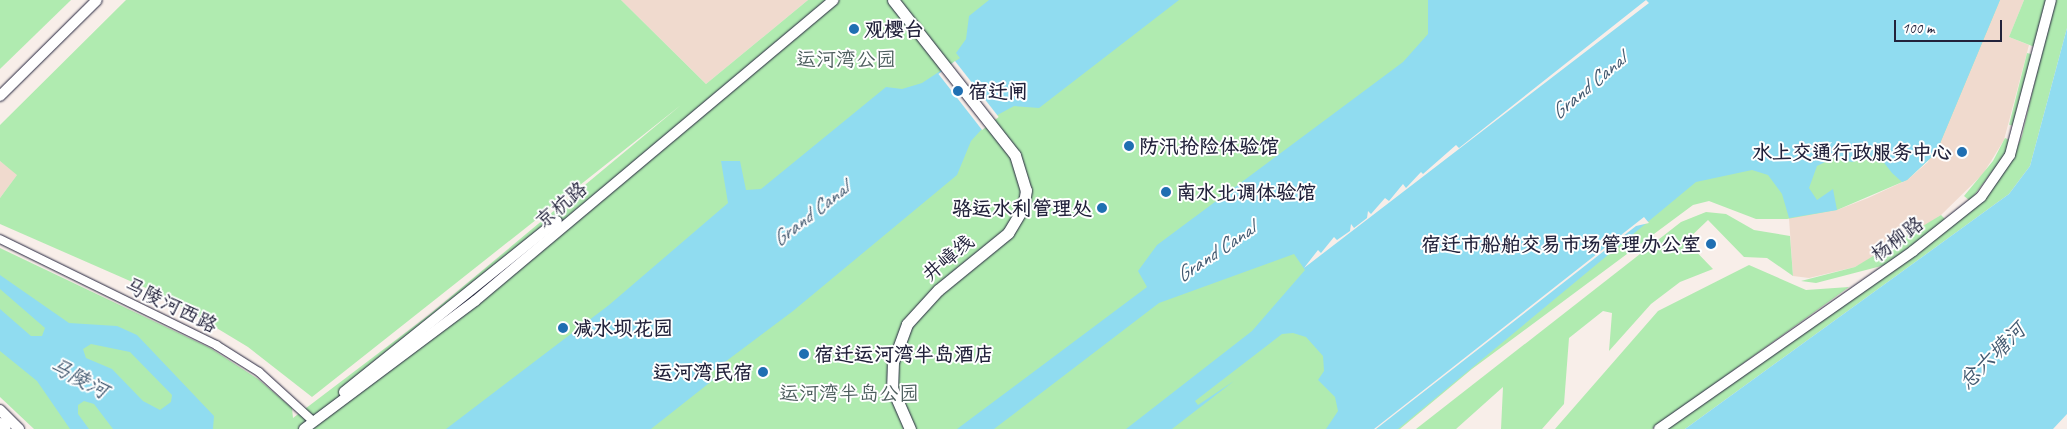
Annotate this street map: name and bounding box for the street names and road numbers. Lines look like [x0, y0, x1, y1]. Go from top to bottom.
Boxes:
street label: 京杭路 [530, 177, 592, 233]
street label: 杨柳路 [1866, 211, 1928, 267]
street label: 井嶂线 [917, 230, 979, 286]
street label: 马陵河西路 [121, 272, 221, 338]

